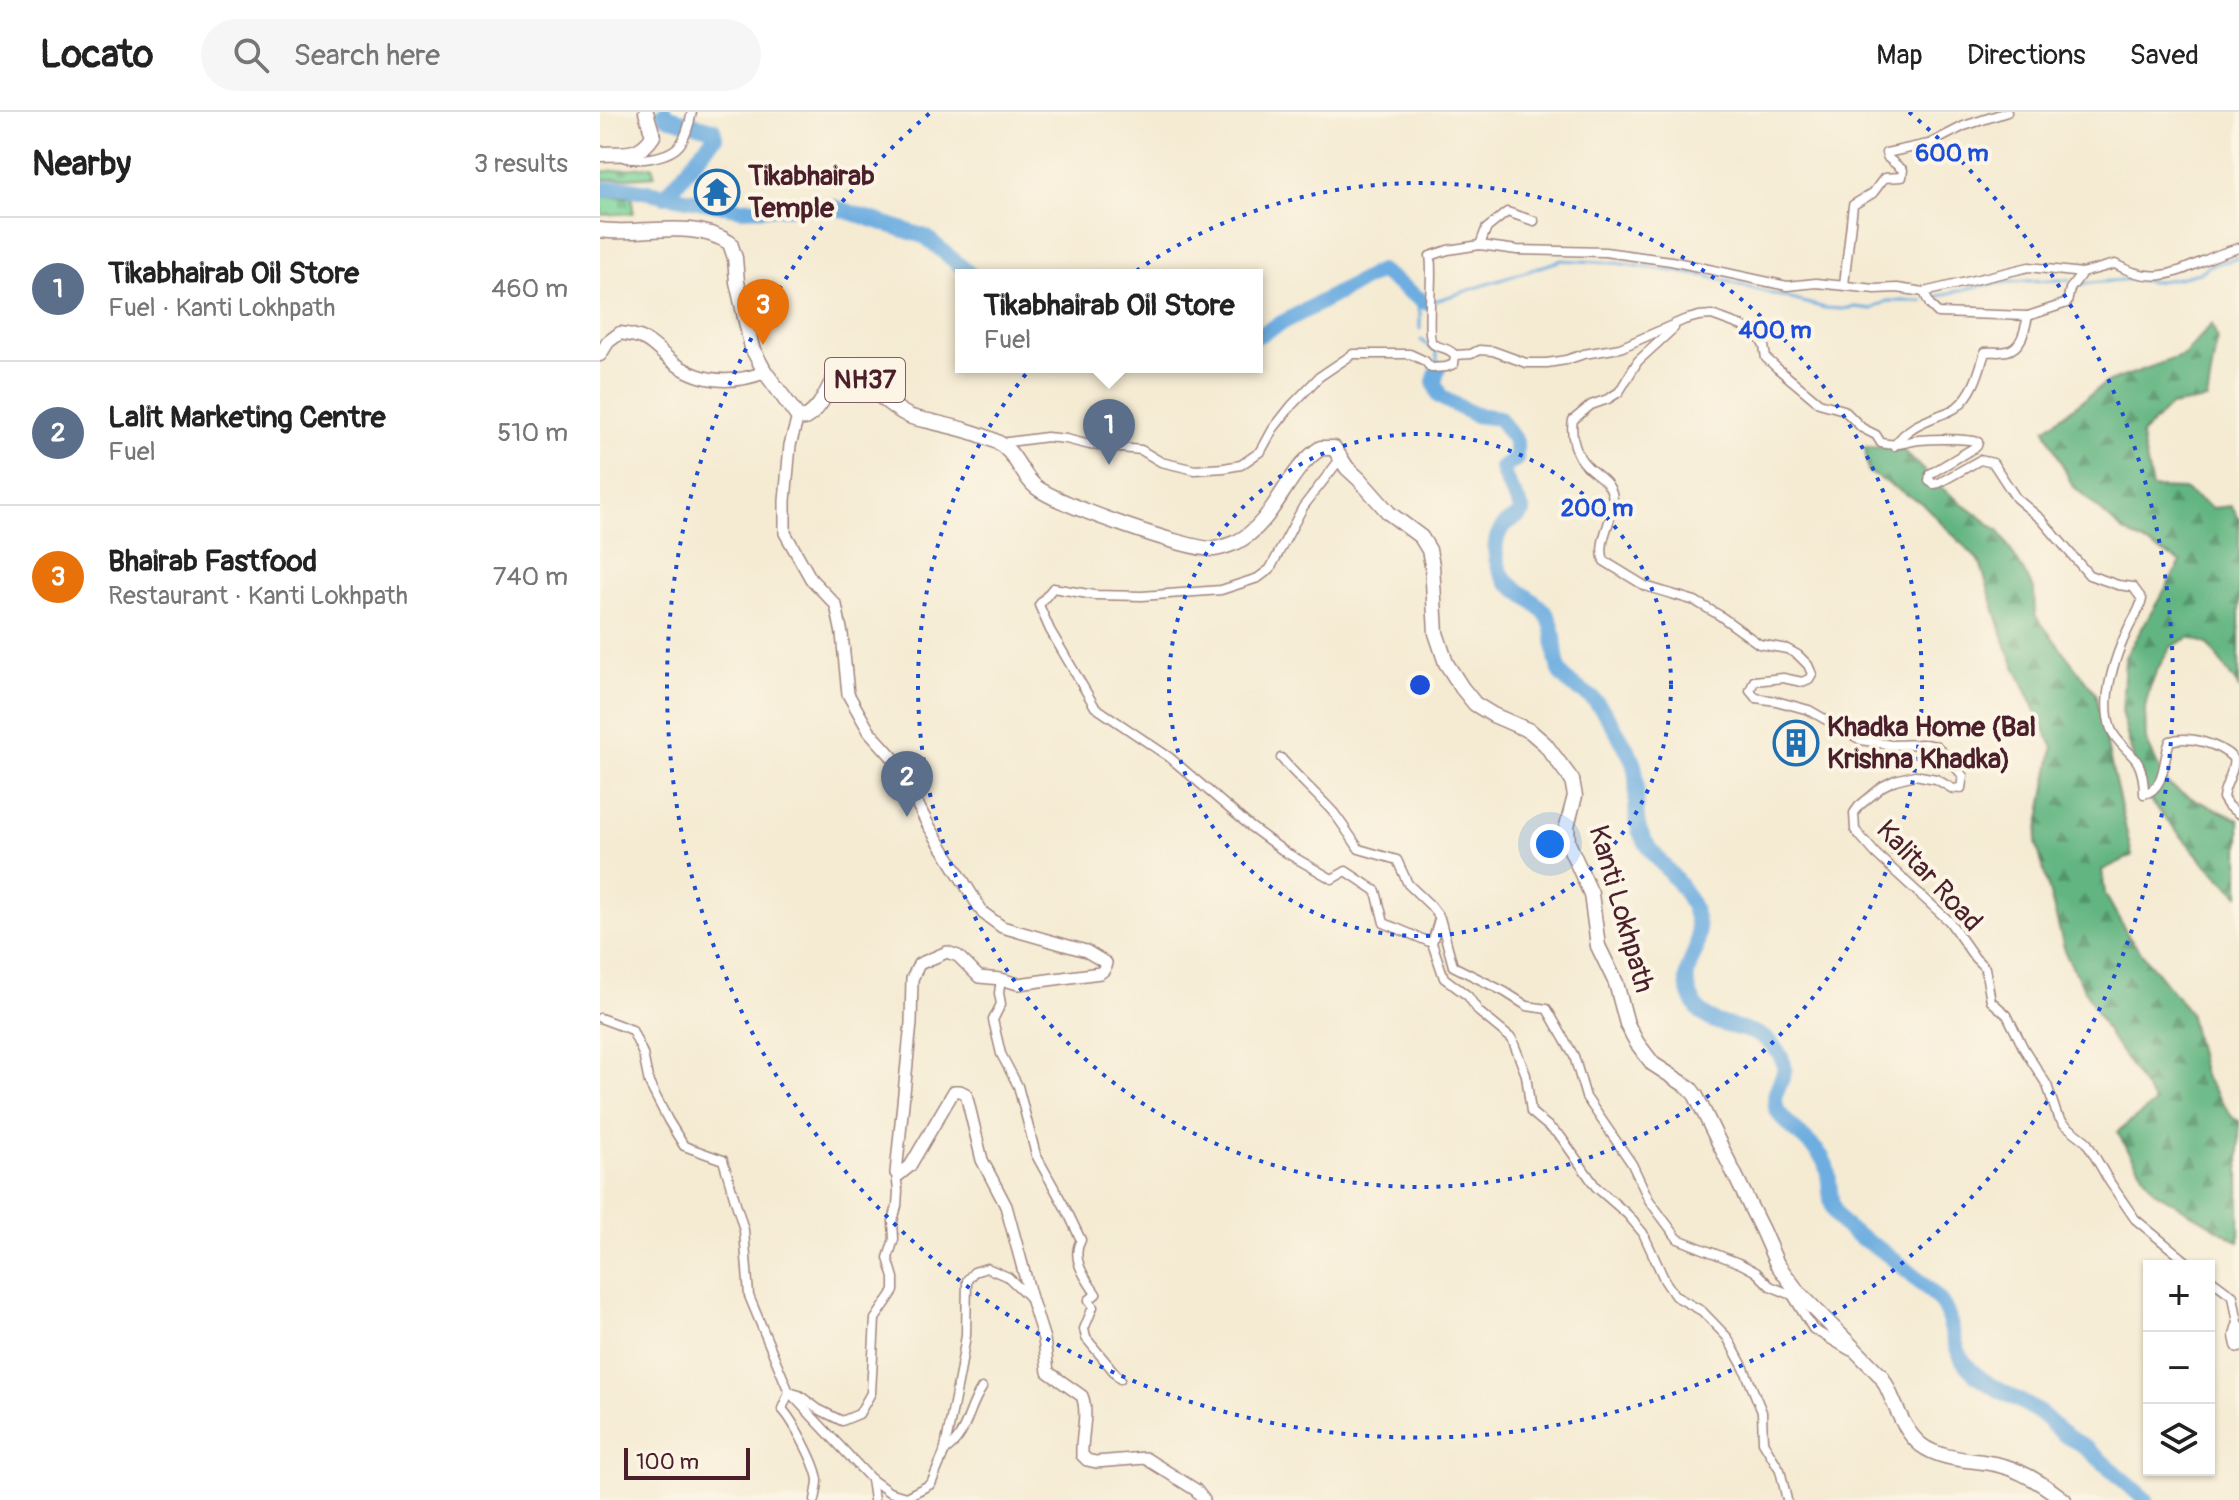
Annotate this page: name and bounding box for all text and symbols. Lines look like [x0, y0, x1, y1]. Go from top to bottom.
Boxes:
search box [201, 19, 761, 91]
text: Locato [40, 31, 153, 79]
icon: search [229, 33, 273, 77]
text: Search here [293, 37, 440, 74]
text: Map [1876, 38, 1923, 73]
text: Directions [1967, 38, 2086, 73]
text: Saved [2130, 38, 2199, 73]
text: 600 m [1915, 139, 1989, 168]
text: Nearby [32, 143, 131, 186]
text: 3 results [474, 148, 568, 180]
place label: Tikabhairab Temple [747, 159, 875, 226]
temple icon: Tikabhairab Temple [693, 168, 741, 216]
text: Tikabhairab Oil Store [108, 255, 359, 292]
popup [955, 269, 1263, 373]
text: 1 [53, 273, 63, 305]
text: 460 m [491, 273, 568, 305]
pin: 3 [737, 279, 789, 345]
text: Tikabhairab Oil Store [983, 287, 1235, 324]
text: Fuel · Kanti Lokhpath [108, 292, 336, 324]
text: 400 m [1738, 316, 1812, 345]
text: Fuel [983, 324, 1031, 356]
road number: NH37 [825, 358, 905, 402]
text: Lalit Marketing Centre [108, 399, 386, 436]
pin: 1 [1083, 399, 1135, 465]
text: 2 [51, 417, 65, 449]
text: 510 m [497, 417, 568, 449]
text: Fuel [108, 436, 156, 468]
text: 200 m [1561, 494, 1633, 523]
text: Bhairab Fastfood [108, 543, 317, 580]
text: 3 [51, 561, 65, 593]
text: 740 m [493, 561, 568, 593]
text: Restaurant · Kanti Lokhpath [108, 580, 408, 612]
centre of rings [1406, 671, 1434, 699]
place label: Khadka Home (Bal Krishna Khadka) [1827, 710, 2036, 777]
building icon: Khadka Home (Bal Krishna Khadka) [1772, 719, 1820, 767]
pin: 2 [881, 751, 933, 817]
street label: Kalitar Road [1868, 813, 1990, 939]
street label: Kanti Lokhpath [1580, 821, 1662, 997]
your location [1530, 824, 1570, 864]
map controls [2143, 1260, 2215, 1476]
button: + [2143, 1260, 2215, 1332]
button: − [2143, 1332, 2215, 1404]
button: layers [2143, 1404, 2215, 1476]
scale bar [624, 1444, 750, 1480]
text: 100 m [636, 1448, 699, 1476]

